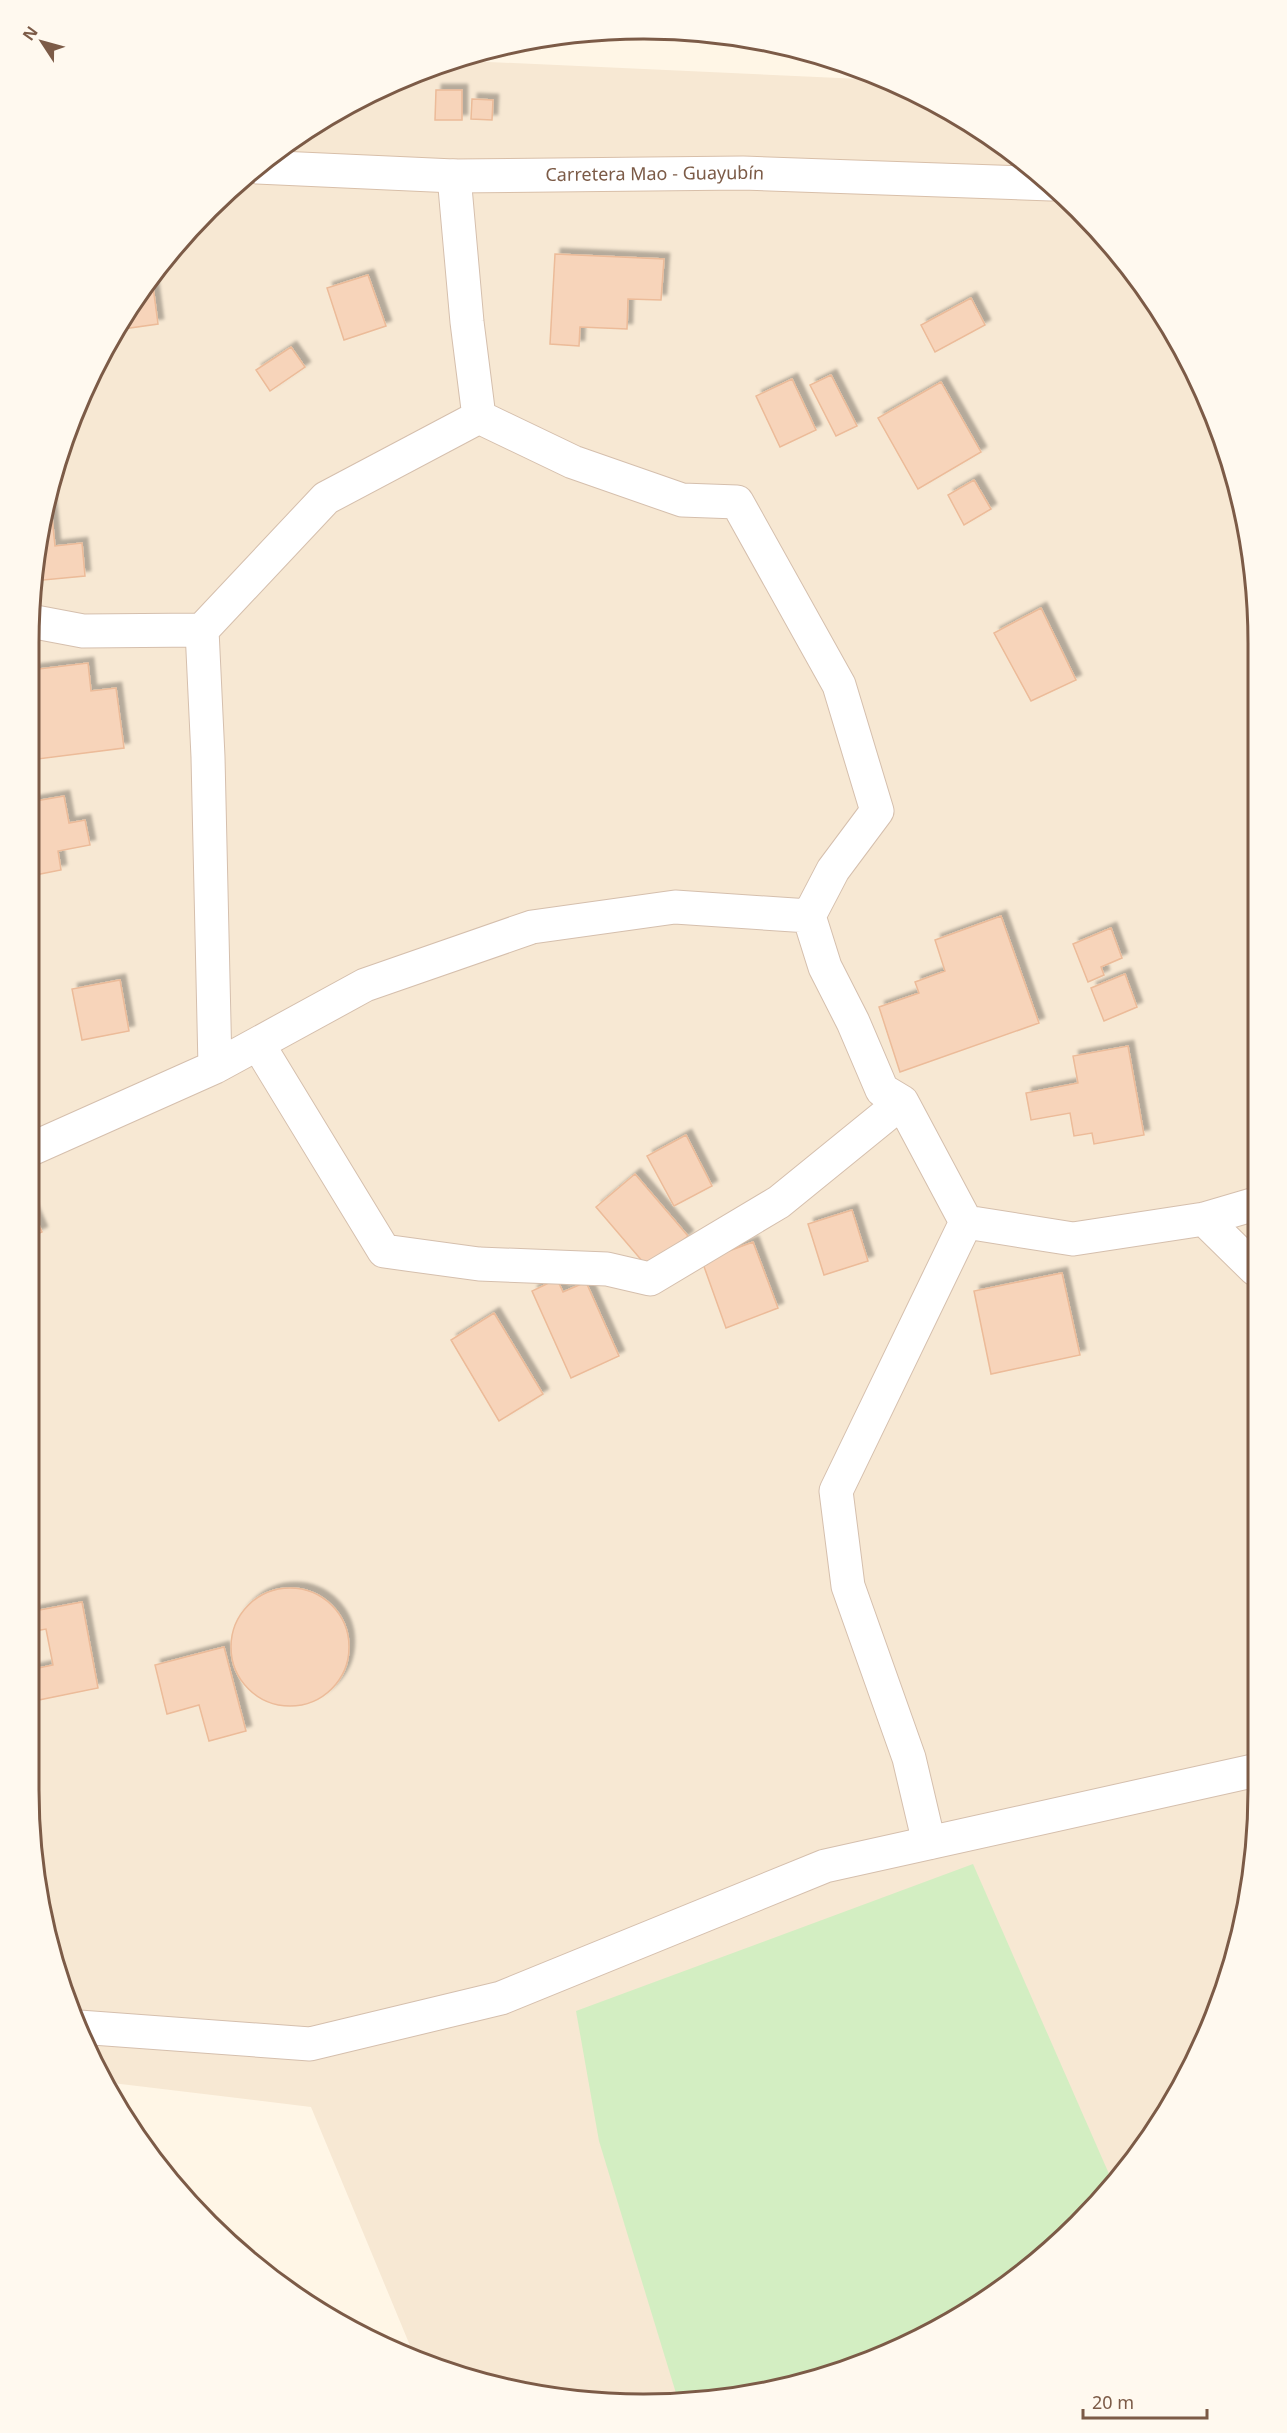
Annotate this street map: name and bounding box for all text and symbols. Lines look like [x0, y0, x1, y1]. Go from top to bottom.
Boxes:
north arrow [12, 12, 72, 72]
text: N [17, 21, 43, 45]
street label: Carretera Mao - Guayubín [545, 160, 765, 186]
scale bar [1083, 2382, 1208, 2420]
text: 20 m [1092, 2390, 1134, 2414]

